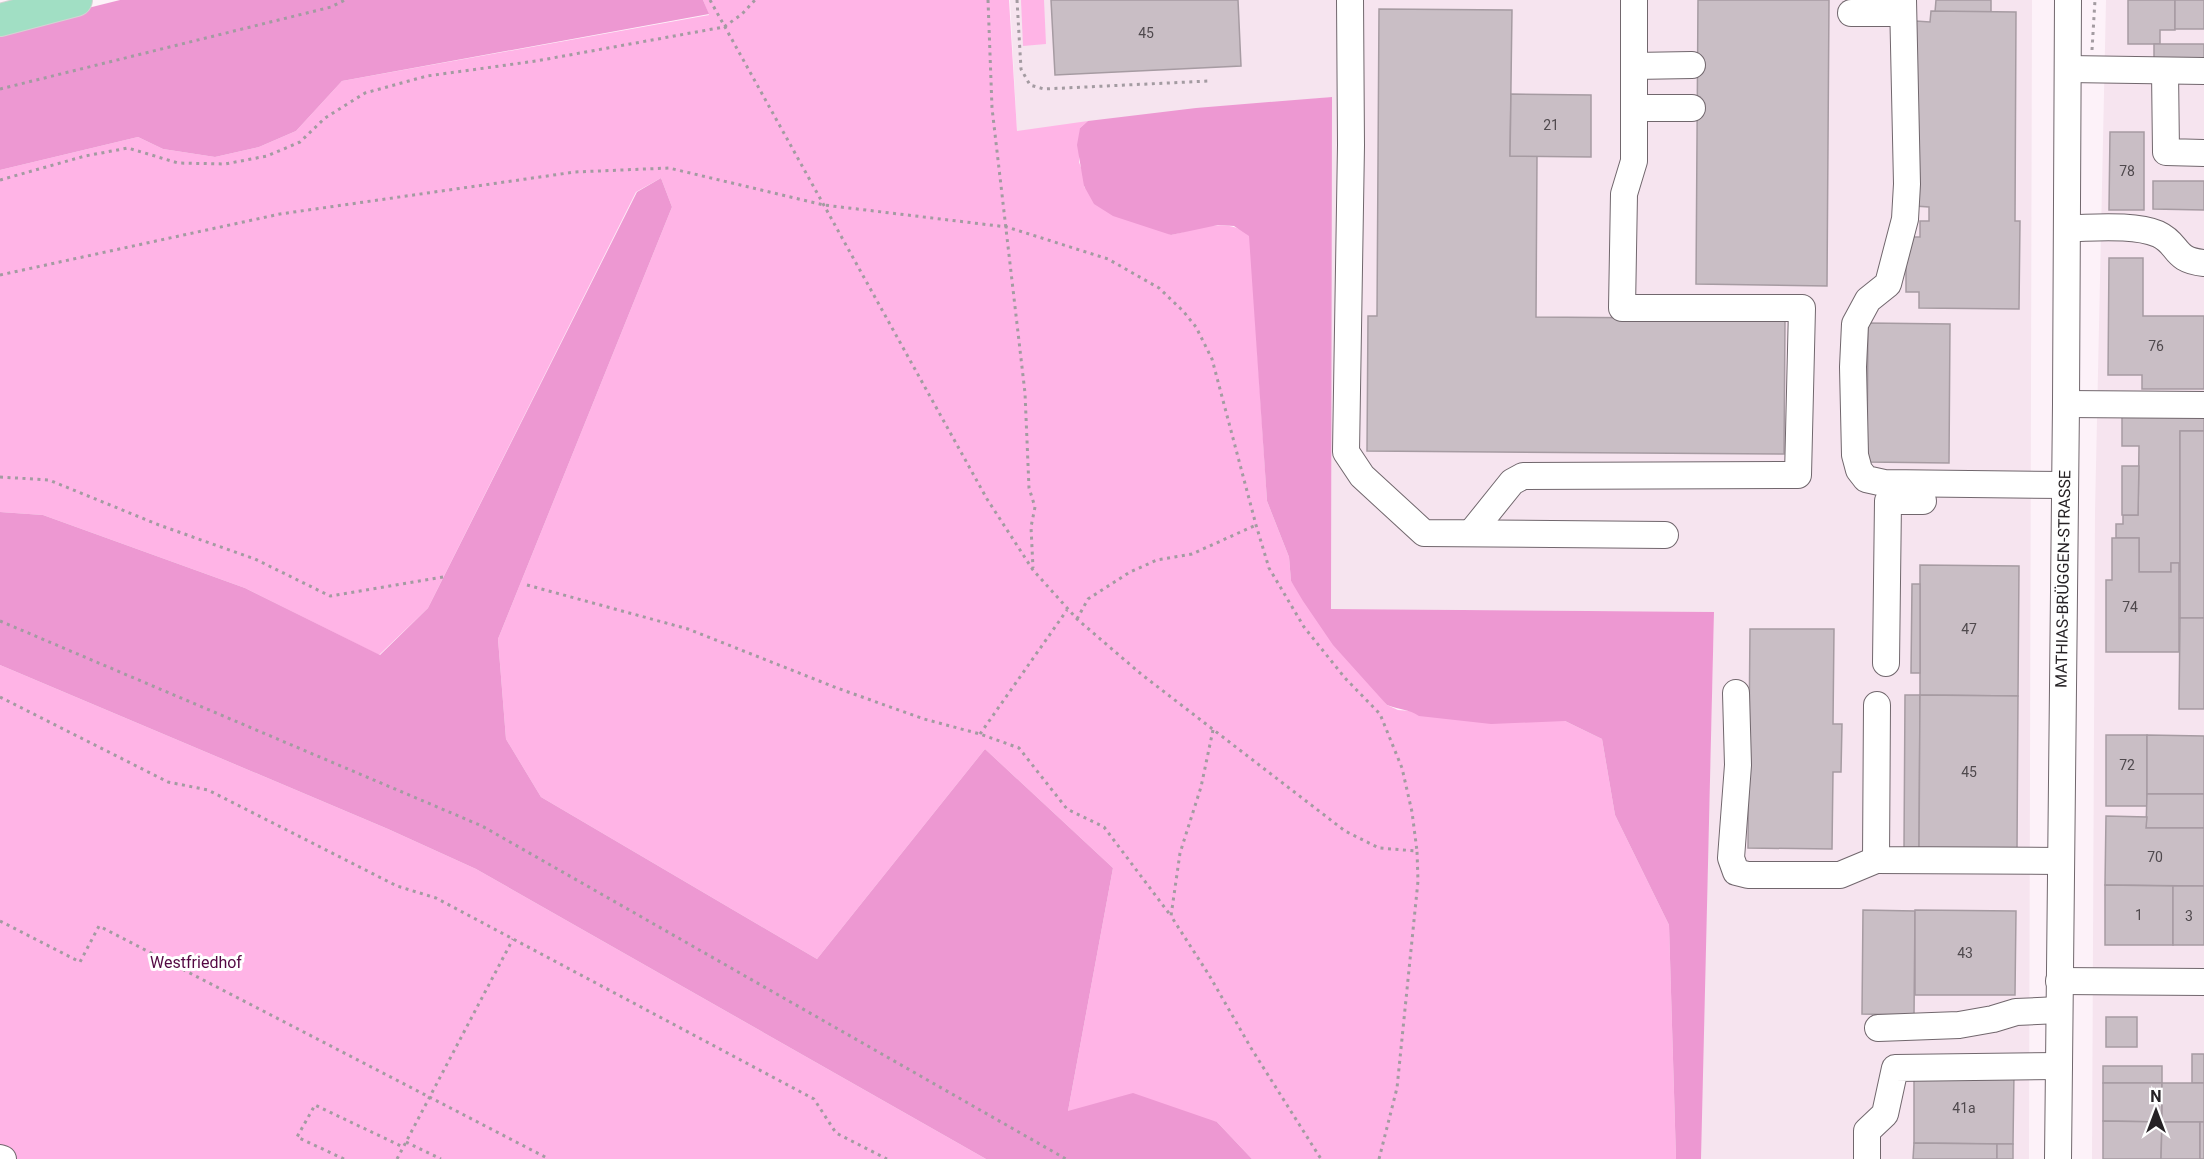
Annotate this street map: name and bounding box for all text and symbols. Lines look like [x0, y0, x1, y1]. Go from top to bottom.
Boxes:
house number: 45 [1138, 25, 1154, 41]
house number: 21 [1543, 117, 1559, 133]
house number: 78 [2119, 163, 2135, 179]
house number: 76 [2148, 338, 2164, 354]
street label: MATHIAS-BRÜGGEN-STRASSE [2052, 470, 2074, 688]
house number: 74 [2122, 599, 2138, 615]
house number: 47 [1961, 621, 1977, 637]
house number: 72 [2119, 757, 2135, 773]
house number: 45 [1961, 764, 1977, 780]
house number: 70 [2147, 849, 2163, 865]
house number: 1 [2135, 907, 2143, 923]
house number: 3 [2185, 908, 2193, 924]
house number: 43 [1957, 945, 1973, 961]
park label: Westfriedhof [150, 953, 242, 972]
north arrow [2126, 1081, 2186, 1141]
text: N [2150, 1087, 2162, 1106]
house number: 41a [1952, 1100, 1976, 1116]

